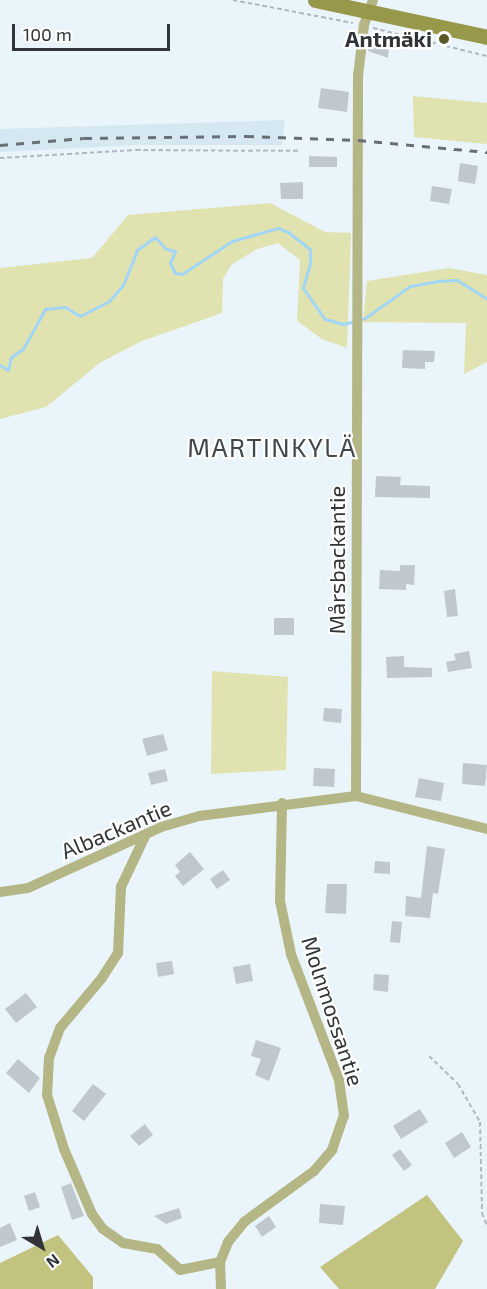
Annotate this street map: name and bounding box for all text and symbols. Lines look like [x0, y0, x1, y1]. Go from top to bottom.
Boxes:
scale bar [15, 12, 172, 50]
text: 100 m [23, 23, 72, 45]
place label: Antmäki [345, 26, 432, 52]
marker: Antmäki [437, 32, 451, 46]
district label: MARTINKYLÄ [187, 431, 357, 463]
street label: Mårsbackantie [324, 486, 350, 634]
street label: Albackantie [57, 794, 175, 864]
street label: Molnmossantie [296, 933, 370, 1089]
north arrow [12, 1217, 72, 1277]
text: N [43, 1251, 64, 1273]

